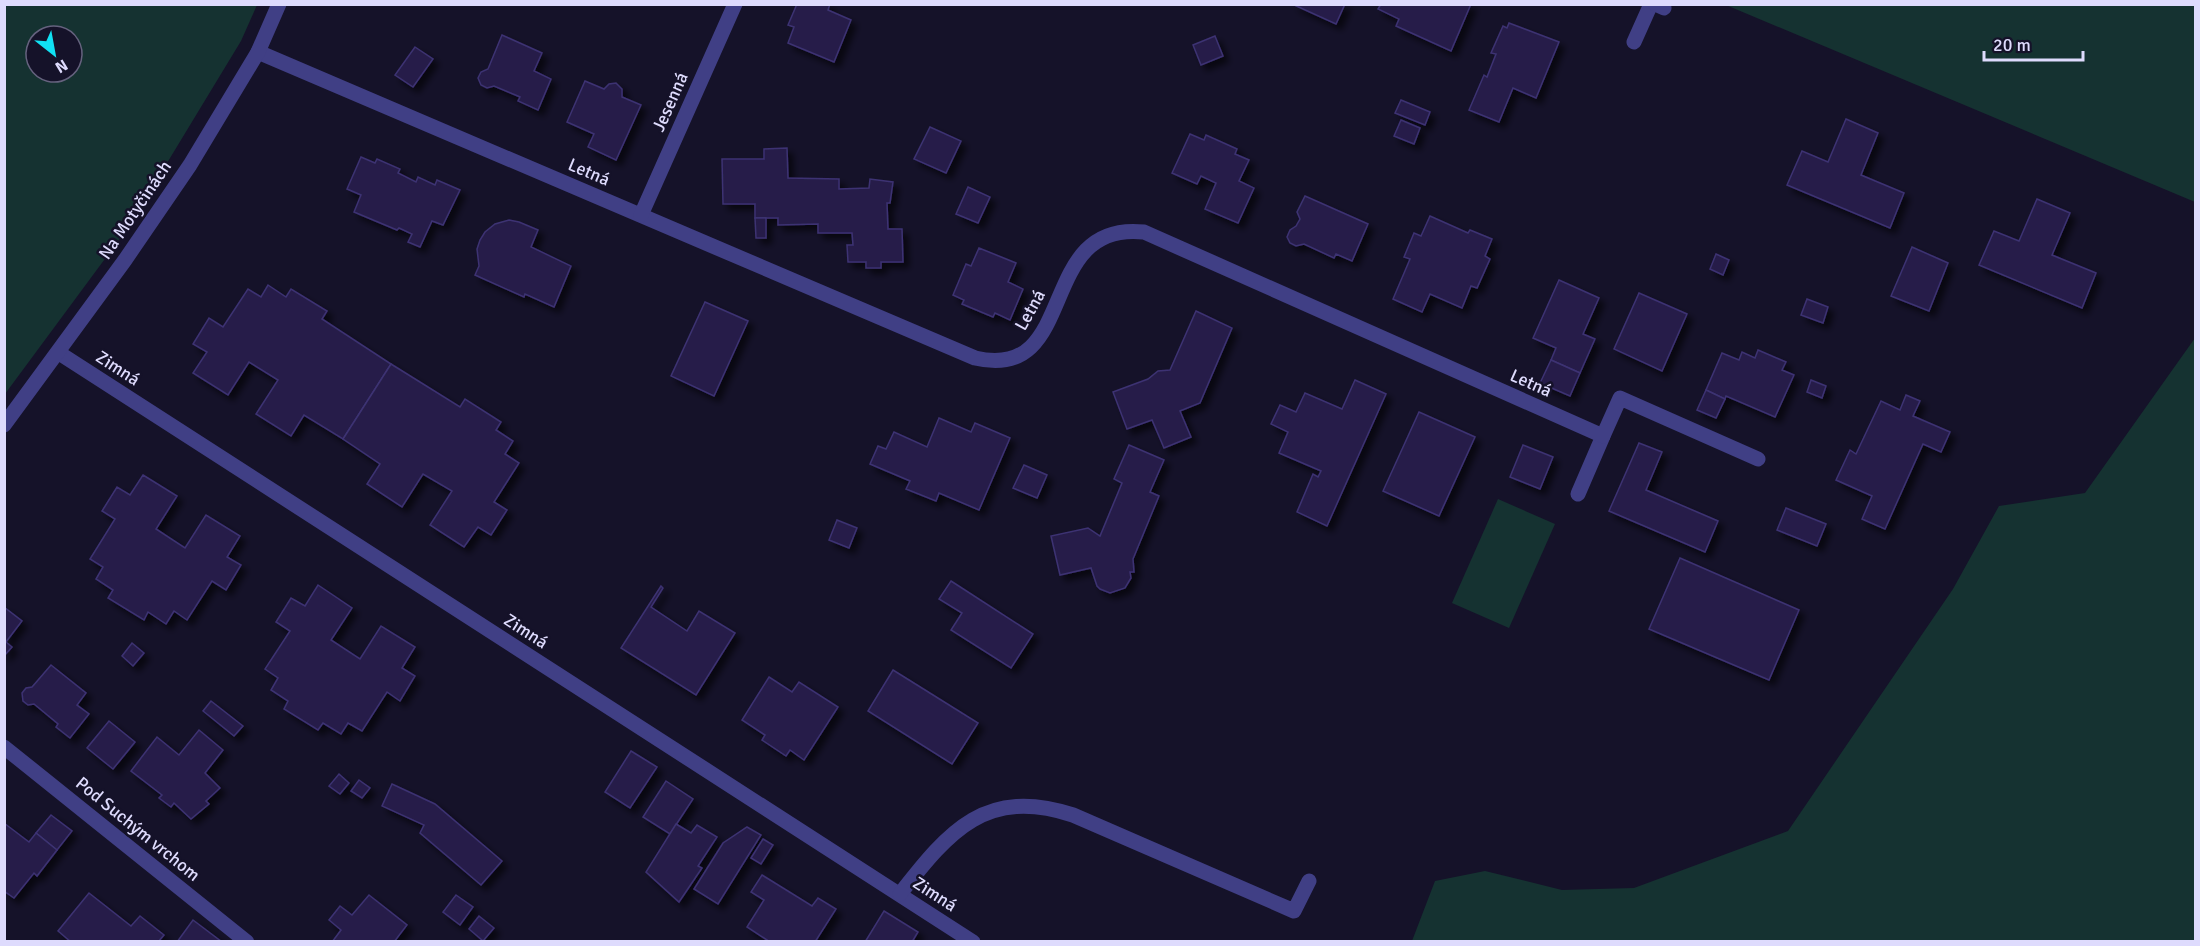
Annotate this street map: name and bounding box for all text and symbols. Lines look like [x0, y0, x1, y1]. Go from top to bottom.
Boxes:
north arrow [24, 24, 84, 84]
scale bar [1984, 24, 2083, 62]
text: 20 m [1993, 34, 2031, 56]
text: N [51, 55, 71, 77]
street label: Jesenná [647, 69, 693, 135]
street label: Letná [565, 153, 613, 191]
street label: Na Motyčinách [94, 156, 176, 264]
street label: Letná [1010, 286, 1050, 334]
street label: Zimná [92, 346, 144, 390]
street label: Letná [1507, 364, 1555, 402]
street label: Zimná [500, 609, 552, 653]
street label: Pod Suchým vrchom [71, 772, 205, 886]
street label: Zimná [909, 872, 961, 916]

